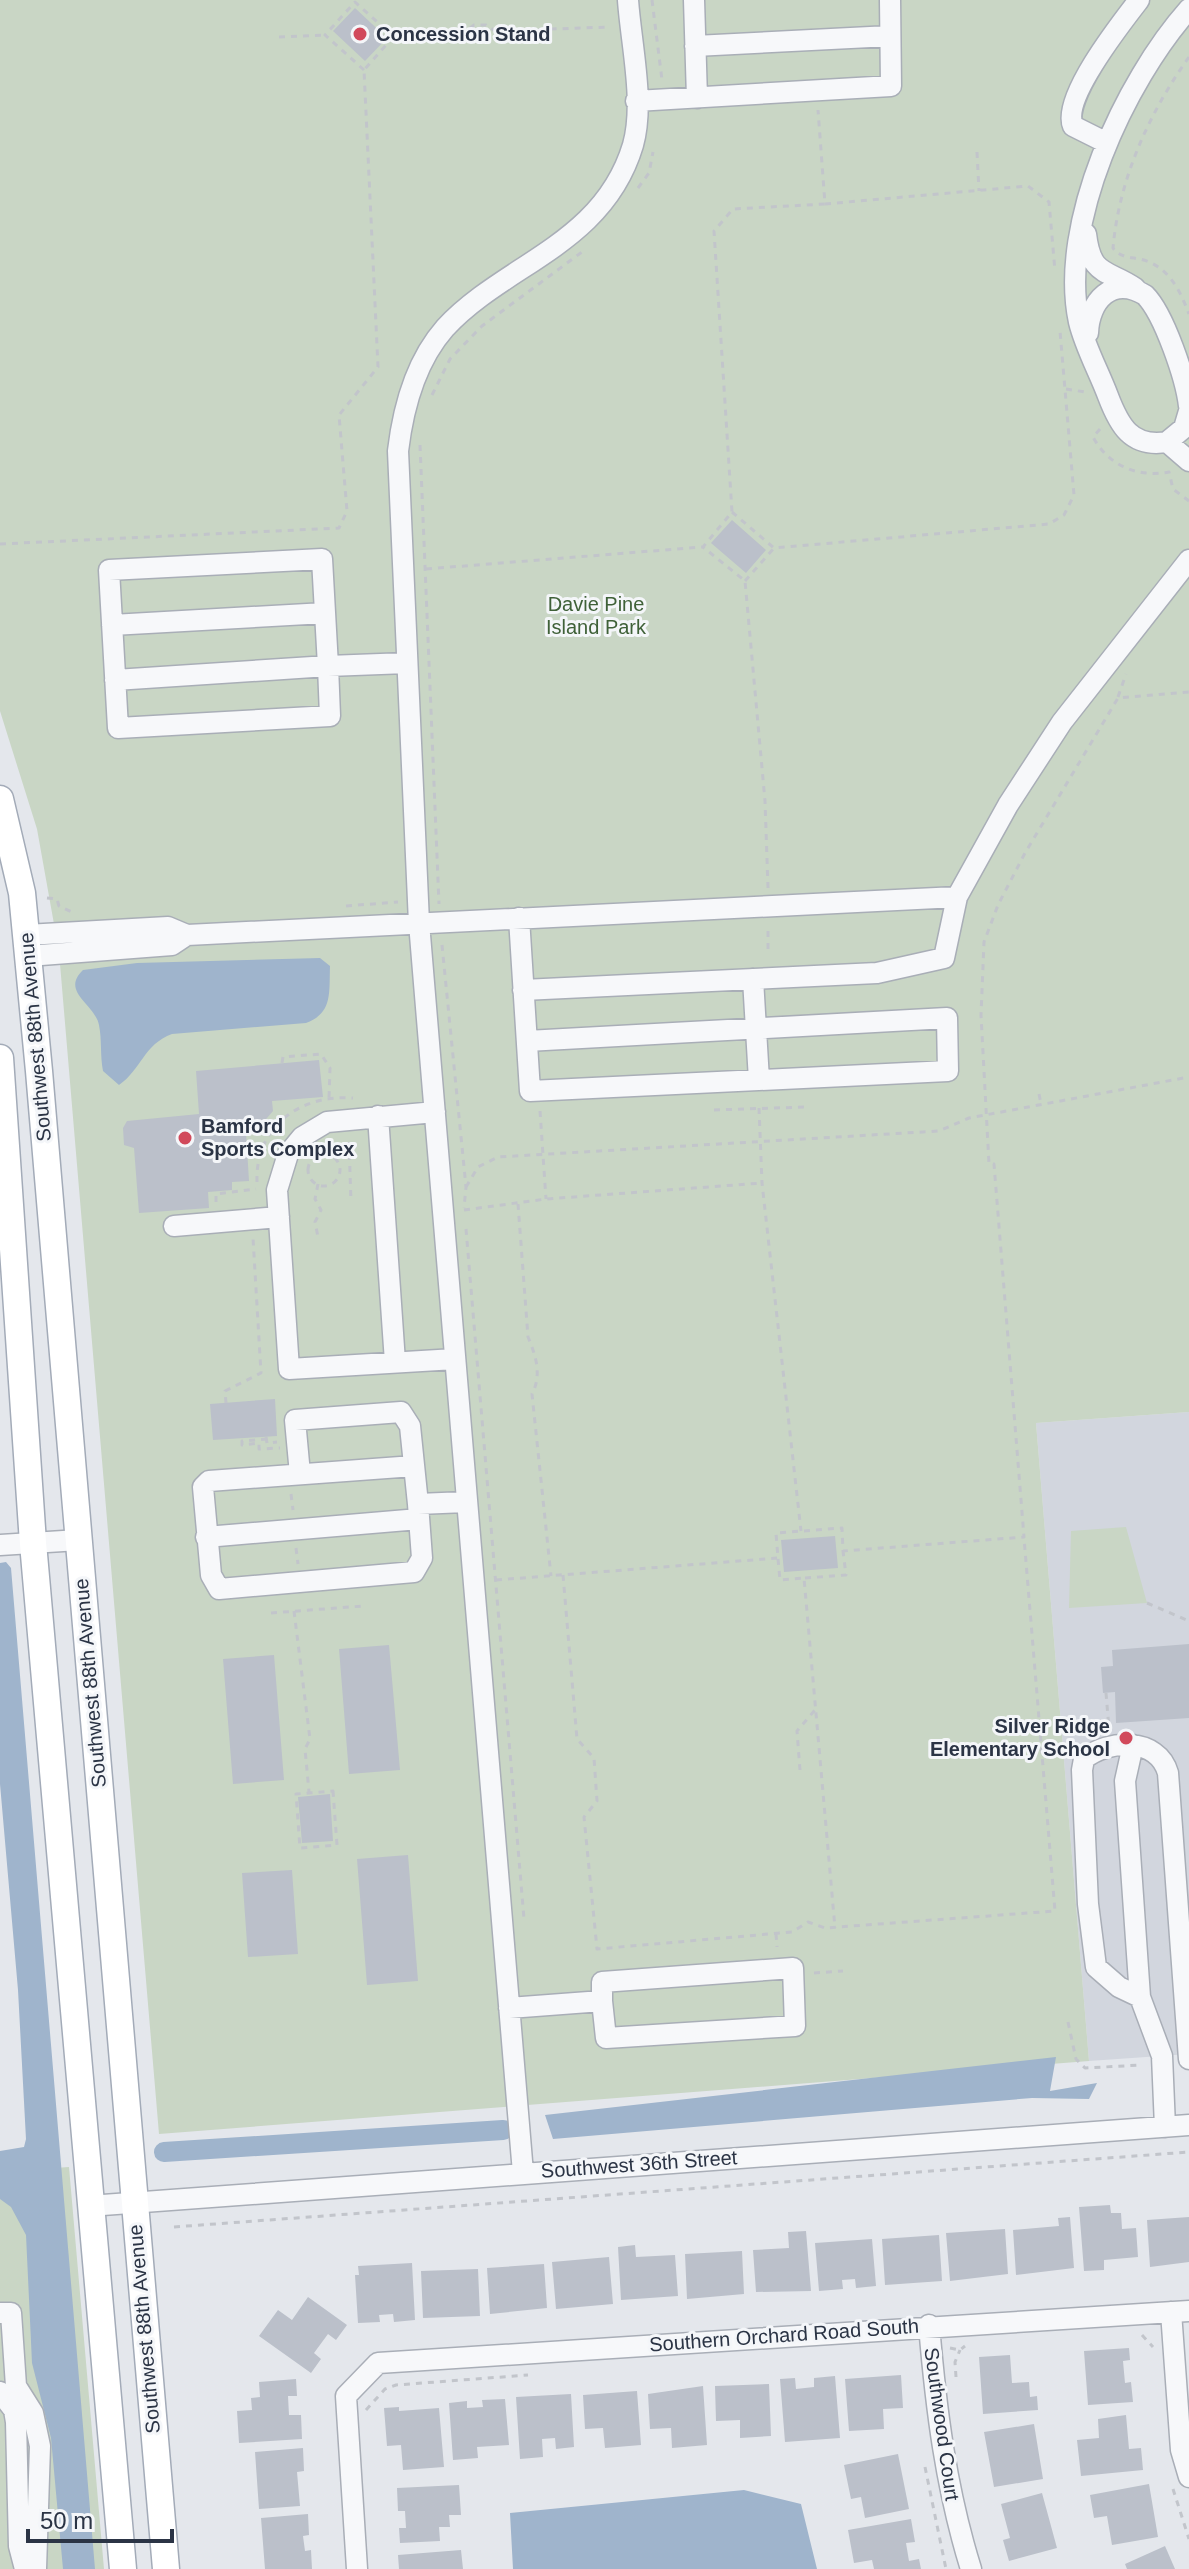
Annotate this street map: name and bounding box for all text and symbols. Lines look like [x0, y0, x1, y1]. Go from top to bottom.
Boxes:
place label: Concession Stand [376, 23, 550, 45]
marker: Concession Stand [351, 25, 369, 43]
park label: Davie Pine Island Park [546, 593, 647, 638]
street label: Southwest 88th Avenue [15, 932, 55, 1142]
place label: Bamford Sports Complex [201, 1115, 354, 1160]
marker: Bamford Sports Complex [176, 1129, 194, 1147]
street label: Southwest 88th Avenue [70, 1578, 110, 1788]
place label: Silver Ridge Elementary School [930, 1715, 1110, 1760]
marker: Silver Ridge Elementary School [1117, 1729, 1135, 1747]
street label: Southwest 36th Street [540, 2146, 738, 2182]
street label: Southwest 88th Avenue [124, 2224, 164, 2434]
street label: Southern Orchard Road South [648, 2315, 920, 2355]
street label: Southwood Court [920, 2346, 964, 2502]
scale bar [28, 2493, 172, 2543]
text: 50 m [40, 2507, 93, 2534]

